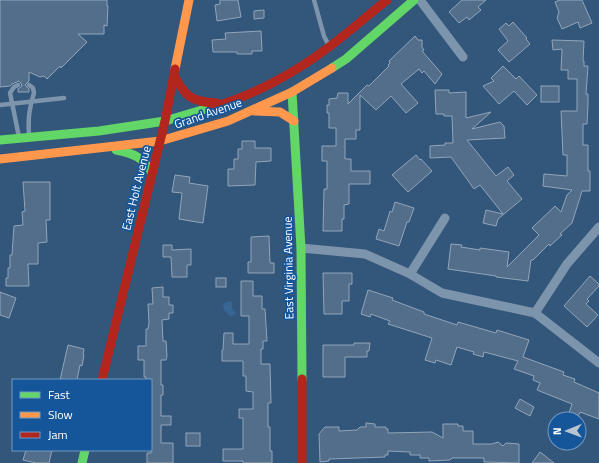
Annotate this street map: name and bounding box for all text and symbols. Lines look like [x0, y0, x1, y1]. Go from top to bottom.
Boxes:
street label: Grand Avenue [172, 93, 244, 133]
street label: East Holt Avenue [116, 144, 156, 232]
street label: East Virginia Avenue [278, 216, 298, 320]
legend [12, 379, 152, 451]
text: Fast [48, 385, 71, 404]
text: Slow [48, 405, 73, 424]
north arrow [547, 411, 587, 451]
text: Jam [48, 425, 68, 444]
text: N [549, 427, 565, 435]

